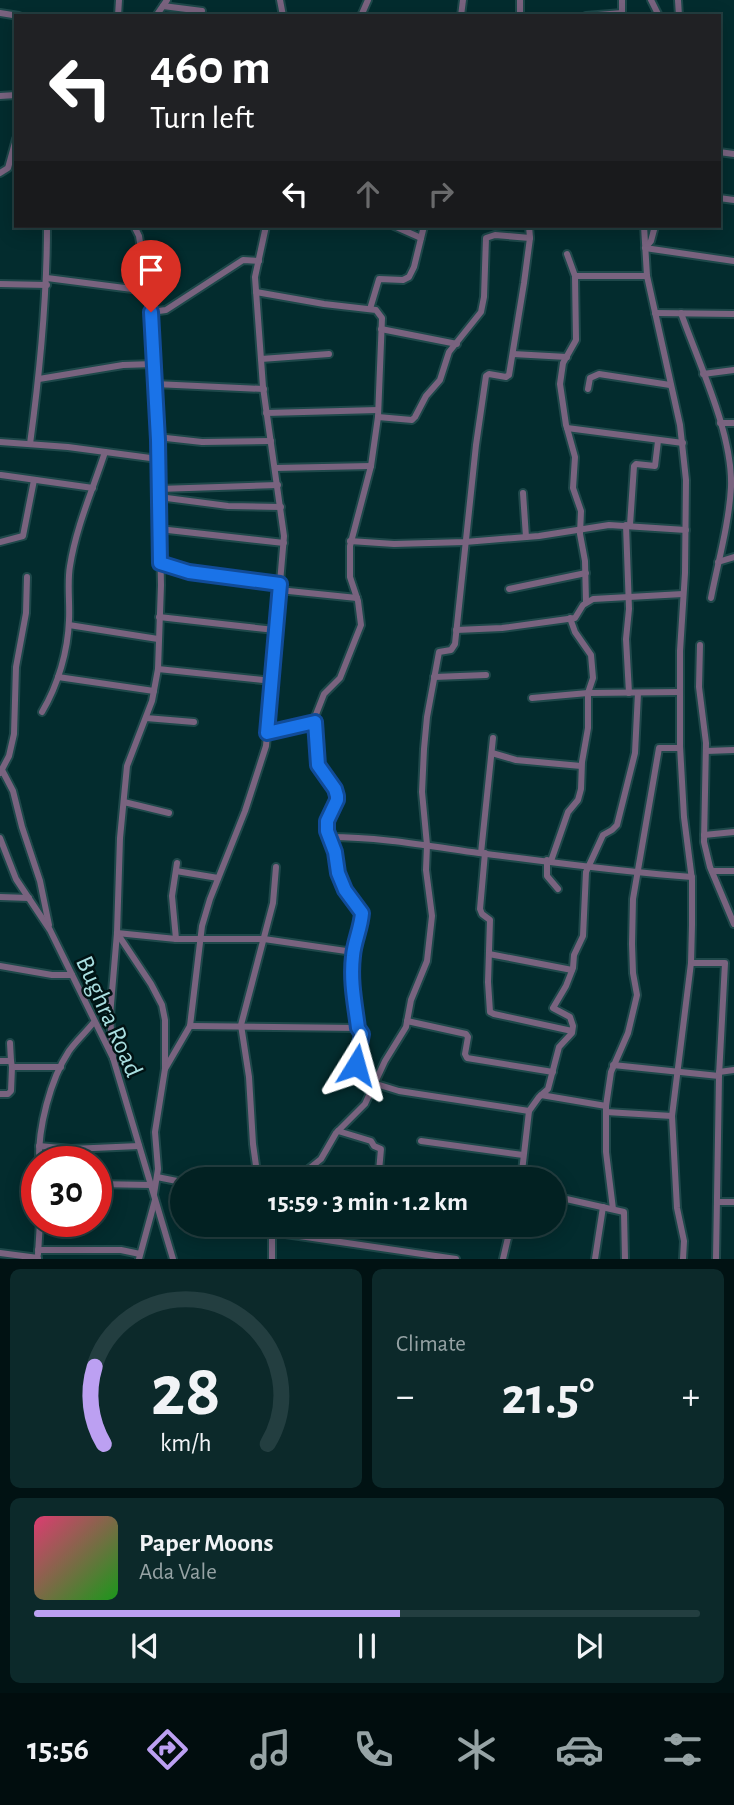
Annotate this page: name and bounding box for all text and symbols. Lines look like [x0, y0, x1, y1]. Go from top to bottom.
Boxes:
icon: left [35, 42, 126, 133]
text: 460 m [150, 44, 271, 93]
text: Turn left [150, 102, 254, 134]
icon: left [276, 175, 314, 213]
icon: ahead [349, 175, 387, 213]
icon: right [422, 175, 460, 213]
pin [121, 240, 181, 312]
icon: arrive [132, 251, 170, 289]
street label: Bughra Road [71, 952, 147, 1081]
position arrow [319, 1028, 393, 1102]
speed limit sign: 30 [21, 1146, 112, 1237]
text: 15:59 · 3 min · 1.2 km [268, 1189, 468, 1215]
text: Climate [396, 1333, 466, 1356]
text: 28 [151, 1357, 221, 1430]
text: 21.5° [502, 1371, 594, 1423]
text: − [396, 1378, 414, 1416]
text: + [682, 1378, 700, 1416]
text: km/h [160, 1431, 212, 1456]
text: Paper Moons [139, 1530, 274, 1556]
text: Ada Vale [139, 1561, 217, 1584]
icon: previous [126, 1627, 164, 1665]
icon: pause [348, 1627, 386, 1665]
icon: next [570, 1627, 608, 1665]
icon: directions [143, 1725, 192, 1774]
icon: music [246, 1725, 295, 1774]
icon: phone [349, 1725, 398, 1774]
icon: climate [452, 1725, 501, 1774]
icon: car [555, 1725, 604, 1774]
icon: filters [658, 1725, 707, 1774]
text: 15:56 [27, 1733, 89, 1765]

